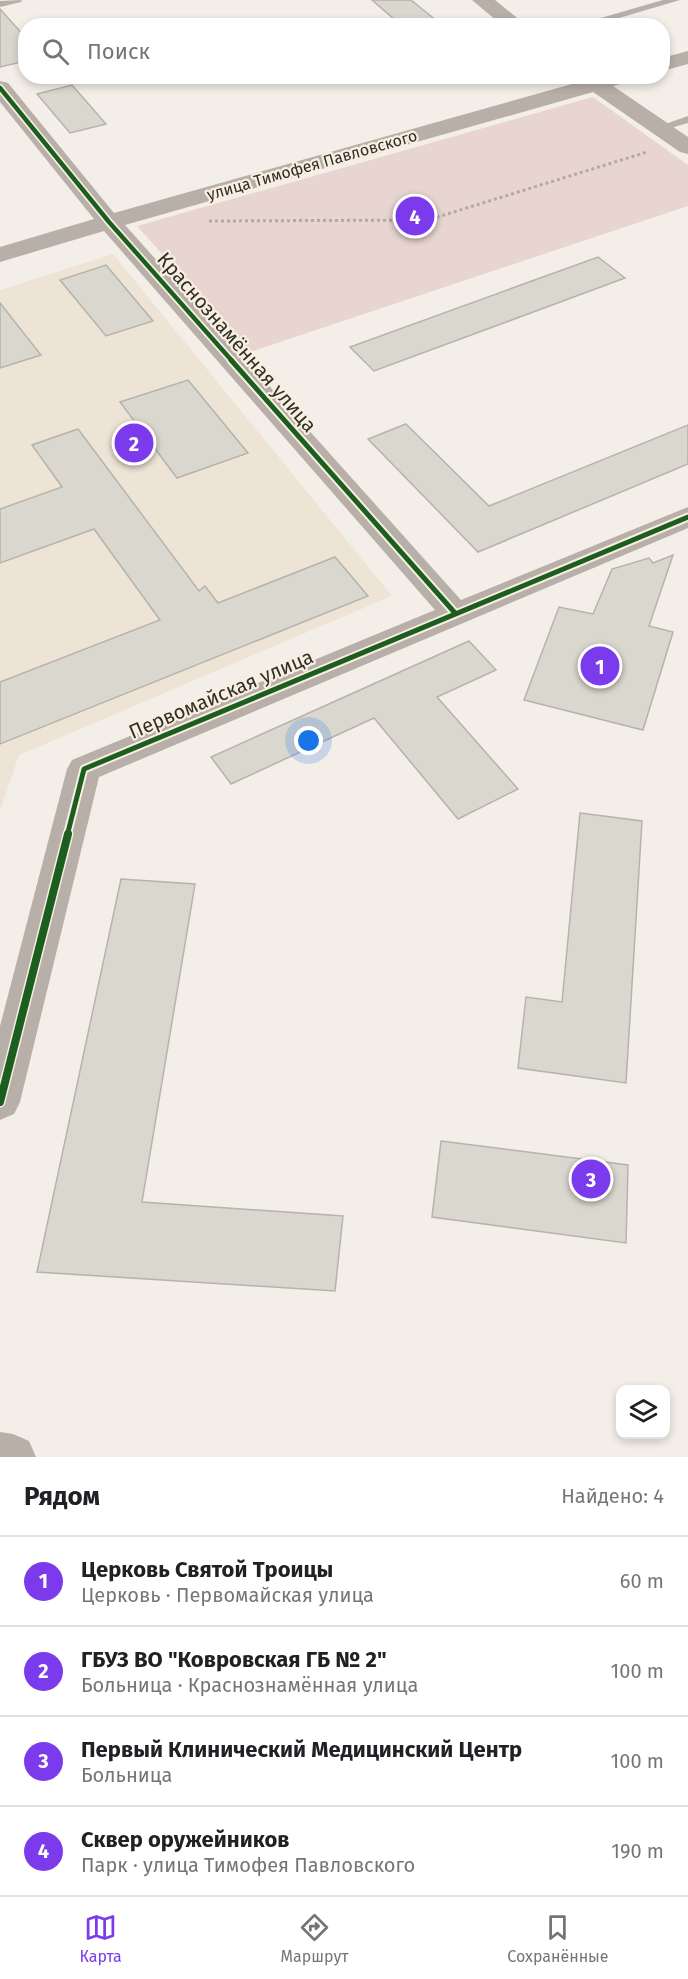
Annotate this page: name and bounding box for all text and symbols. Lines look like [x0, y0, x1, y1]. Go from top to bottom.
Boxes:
search box [18, 18, 670, 84]
icon: search [39, 35, 72, 68]
text: Поиск [87, 38, 150, 65]
street label: улица Тимофея Павловского [205, 126, 419, 204]
pin: 4 [396, 194, 434, 238]
street label: Краснознамённая улица [152, 247, 322, 437]
pin: 2 [114, 420, 154, 466]
street label: Первомайская улица [125, 644, 317, 744]
pin: 1 [580, 644, 620, 688]
your location [294, 726, 323, 755]
pin: 3 [572, 1156, 610, 1202]
map controls [616, 1385, 670, 1439]
button: layers [616, 1385, 670, 1439]
text: Рядом [24, 1481, 100, 1512]
text: Найдено: 4 [561, 1484, 664, 1508]
text: Церковь Святой Троицы [81, 1556, 333, 1583]
text: 1 [39, 1569, 48, 1593]
text: 60 m [620, 1569, 664, 1593]
text: Церковь · Первомайская улица [81, 1583, 374, 1607]
text: ГБУЗ ВО "Ковровская ГБ № 2" [81, 1646, 387, 1673]
text: 2 [38, 1659, 49, 1683]
text: 100 m [611, 1659, 664, 1683]
text: Больница · Краснознамённая улица [81, 1673, 418, 1697]
text: Первый Клинический Медицинский Центр [81, 1736, 522, 1763]
text: 3 [38, 1749, 49, 1773]
text: 100 m [611, 1749, 664, 1773]
text: Больница [81, 1763, 172, 1787]
text: Сквер оружейников [81, 1826, 290, 1853]
text: 4 [38, 1839, 49, 1863]
text: 190 m [611, 1839, 664, 1863]
text: Парк · улица Тимофея Павловского [81, 1853, 415, 1877]
tab: Карта [79, 1911, 122, 1966]
tab: Маршрут [281, 1911, 349, 1966]
tab: Сохранённые [507, 1911, 609, 1966]

